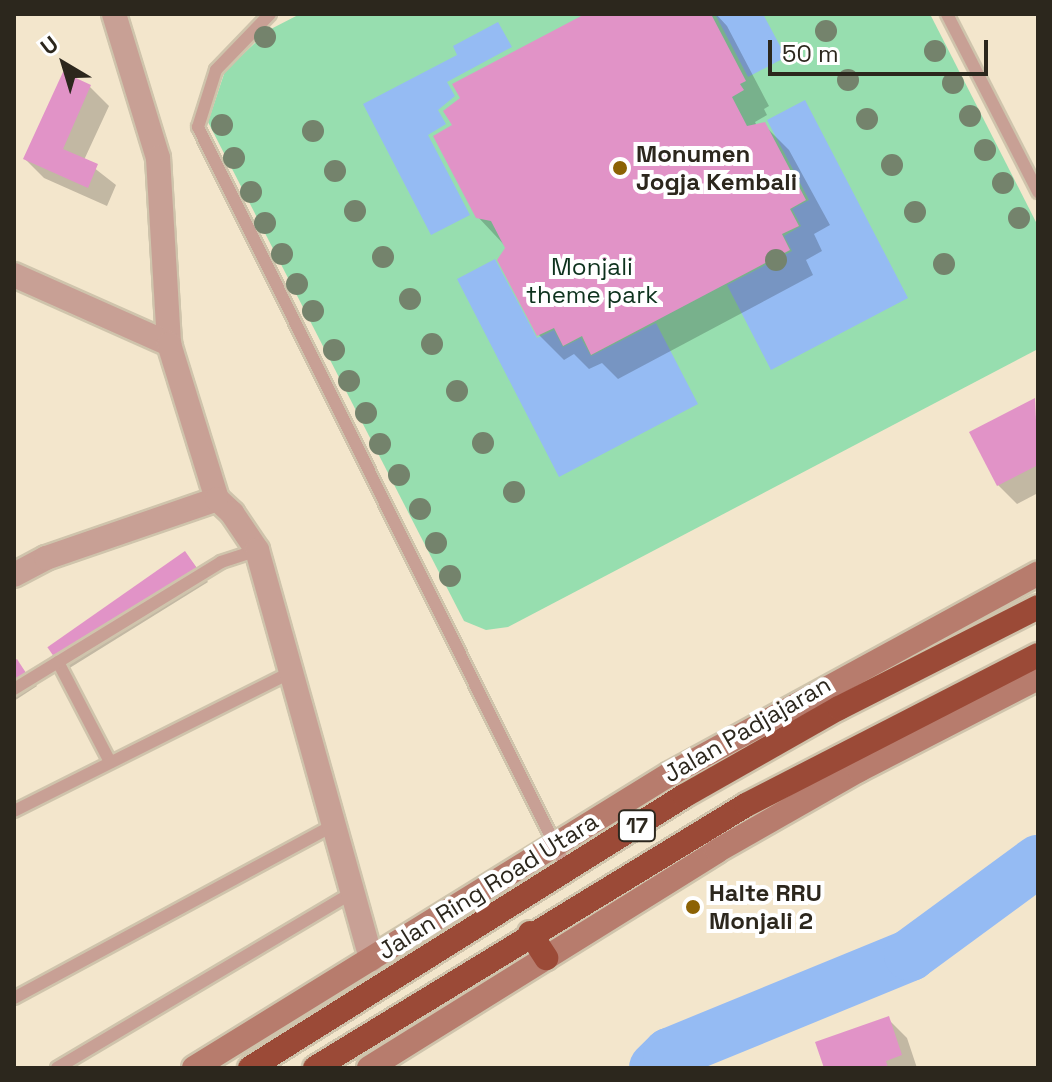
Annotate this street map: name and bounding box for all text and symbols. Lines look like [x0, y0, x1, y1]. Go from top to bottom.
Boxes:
north arrow [24, 24, 104, 104]
scale bar [772, 24, 992, 74]
text: U [35, 30, 64, 61]
text: 50 m [782, 38, 839, 69]
place label: Monumen Jogja Kembali [636, 140, 797, 196]
marker: Monumen Jogja Kembali [611, 159, 629, 177]
park label: Monjali theme park [526, 253, 658, 309]
street label: Jalan Padjajaran [659, 670, 835, 788]
street label: Jalan Ring Road Utara [373, 807, 603, 965]
road number: 17 [617, 808, 657, 844]
place label: Halte RRU Monjali 2 [709, 879, 822, 935]
marker: Halte RRU Monjali 2 [684, 898, 702, 916]

